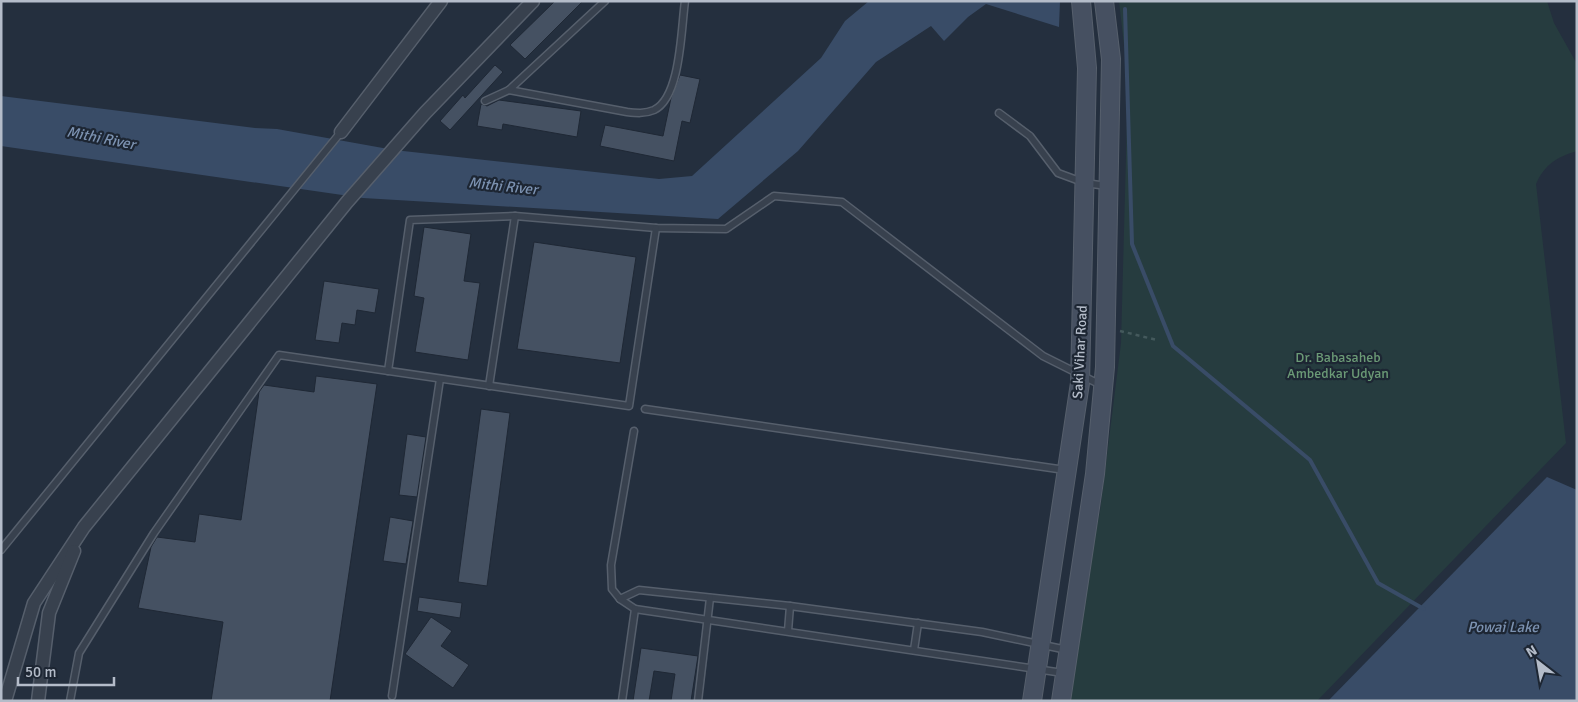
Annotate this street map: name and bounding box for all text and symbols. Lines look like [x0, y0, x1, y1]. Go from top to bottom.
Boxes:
water label: Mithi River [65, 123, 139, 154]
water label: Mithi River [468, 173, 541, 199]
street label: Saki Vihar Road [1069, 305, 1091, 399]
park label: Dr. Babasaheb Ambedkar Udyan [1287, 349, 1389, 382]
water label: Powai Lake [1467, 618, 1540, 636]
north arrow [1513, 637, 1563, 687]
text: N [1523, 641, 1540, 661]
scale bar [18, 654, 114, 686]
text: 50 m [25, 663, 56, 681]

